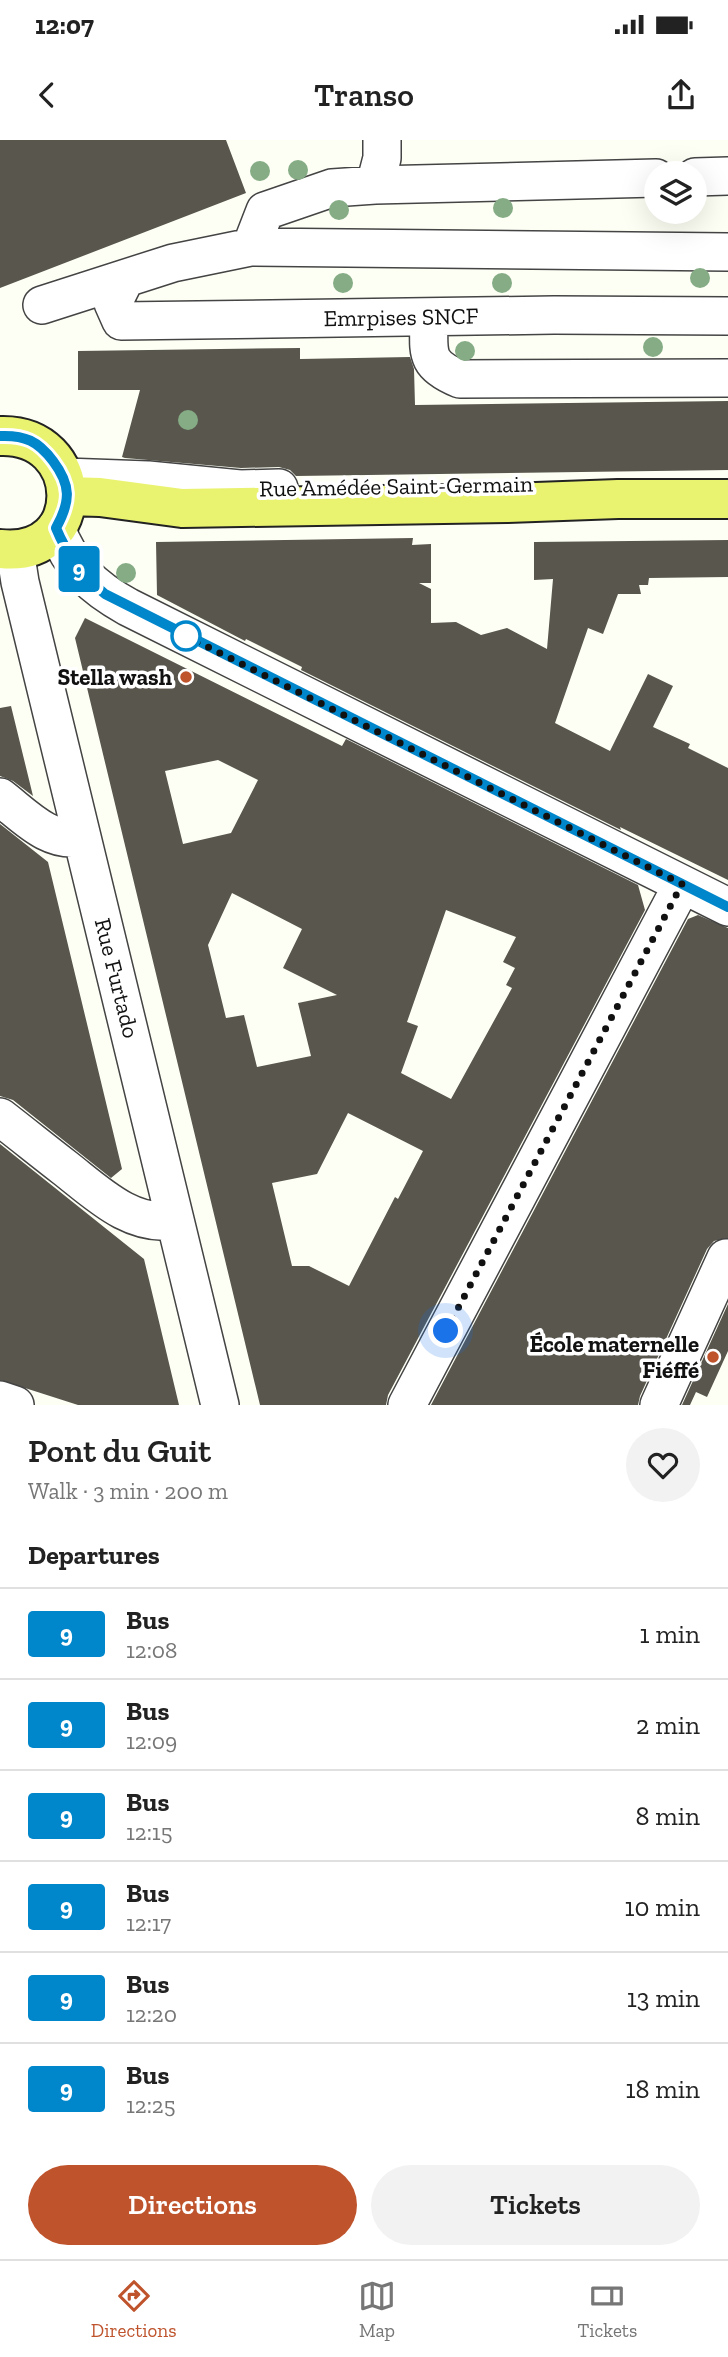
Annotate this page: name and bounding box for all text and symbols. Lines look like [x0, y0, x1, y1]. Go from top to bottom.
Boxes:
text: 12:07 [35, 9, 94, 41]
icon: back [28, 76, 66, 114]
text: Transo [314, 76, 414, 114]
icon: share [662, 76, 700, 114]
map controls [644, 161, 707, 224]
button: layers [644, 161, 707, 224]
street label: Emrpises SNCF [323, 302, 479, 332]
street label: Rue Amédée Saint-Germain [259, 470, 533, 502]
line badge: 9 [56, 546, 102, 592]
text: 9 [73, 554, 85, 583]
unlabelled marker [171, 621, 201, 651]
place label: Stella wash [57, 663, 173, 691]
marker: Stella wash [178, 669, 194, 685]
street label: Rue Furtado [89, 915, 145, 1041]
your location [428, 1313, 463, 1348]
place label: École maternelle Fiéffé [529, 1330, 699, 1384]
marker: École maternelle Fiéffé [705, 1349, 721, 1365]
button: heart [626, 1428, 700, 1502]
text: Pont du Guit [28, 1431, 211, 1470]
text: Walk · 3 min · 200 m [28, 1477, 228, 1505]
text: Departures [28, 1539, 160, 1571]
text: Bus [126, 1604, 169, 1636]
text: 1 min [639, 1618, 700, 1650]
text: 9 [60, 1619, 73, 1648]
text: 12:08 [126, 1636, 177, 1664]
text: Bus [126, 1695, 169, 1727]
text: 2 min [636, 1709, 700, 1741]
text: 9 [60, 1710, 73, 1739]
text: 12:09 [126, 1727, 177, 1755]
text: Bus [126, 1786, 169, 1818]
text: 8 min [635, 1800, 700, 1832]
text: 9 [60, 1801, 73, 1830]
text: 12:15 [126, 1818, 172, 1846]
text: Bus [126, 1877, 169, 1909]
text: 10 min [624, 1891, 700, 1923]
text: 9 [60, 1892, 73, 1921]
text: 12:17 [126, 1909, 171, 1937]
text: Bus [126, 1968, 169, 2000]
text: 13 min [627, 1982, 700, 2014]
text: 9 [60, 1983, 73, 2012]
text: 12:20 [126, 2000, 177, 2028]
text: Bus [126, 2059, 169, 2091]
text: 18 min [625, 2073, 700, 2105]
text: 9 [60, 2074, 73, 2103]
text: 12:25 [126, 2091, 175, 2119]
button: Directions [28, 2165, 357, 2245]
button: Tickets [371, 2165, 700, 2245]
tab: Directions [91, 2277, 176, 2342]
tab: Map [358, 2277, 396, 2342]
tab: Tickets [577, 2277, 637, 2342]

